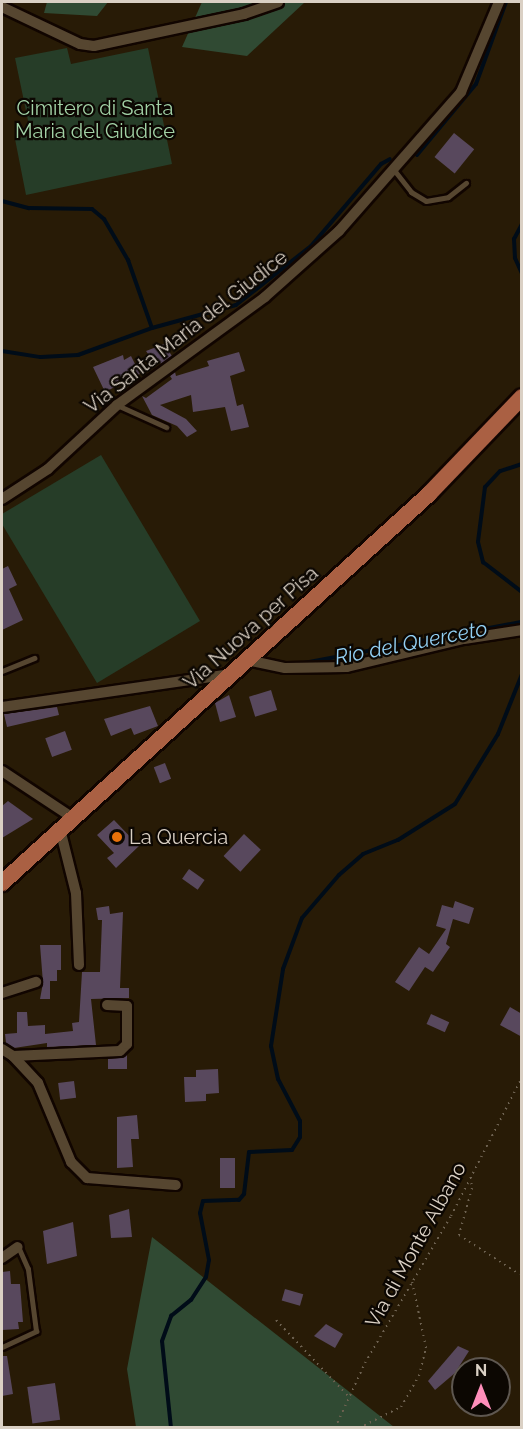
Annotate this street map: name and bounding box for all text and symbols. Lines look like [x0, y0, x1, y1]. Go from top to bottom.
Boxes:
park label: Cimitero di Santa Maria del Giudice [15, 96, 175, 143]
street label: Via Santa Maria del Giudice [79, 245, 293, 419]
street label: Via Nuova per Pisa [179, 561, 323, 695]
water label: Rio del Querceto [332, 616, 490, 670]
place label: La Quercia [129, 825, 228, 849]
marker: La Quercia [110, 830, 124, 844]
street label: Via di Monte Albano [360, 1158, 472, 1332]
north arrow [451, 1357, 511, 1417]
text: N [475, 1361, 487, 1380]

